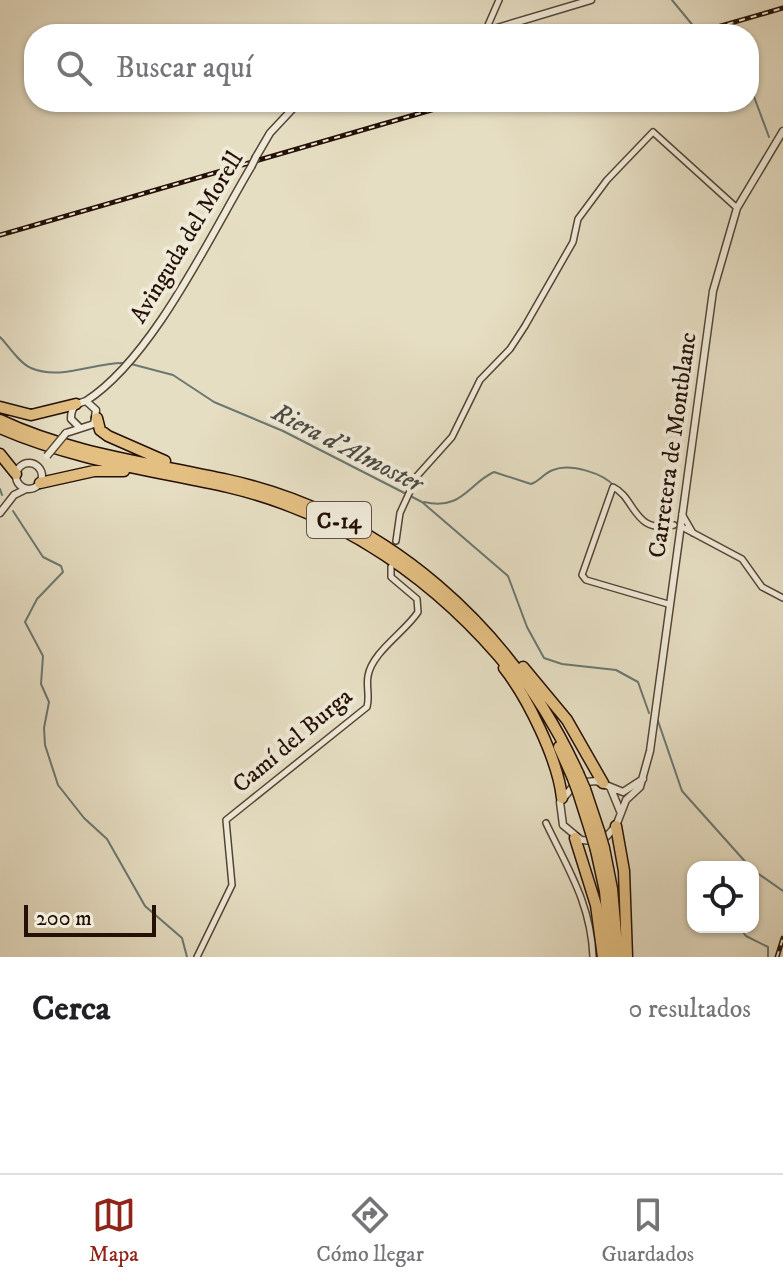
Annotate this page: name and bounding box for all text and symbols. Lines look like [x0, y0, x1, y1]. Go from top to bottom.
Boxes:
search box [24, 24, 759, 112]
icon: search [52, 46, 96, 90]
text: Buscar aquí [116, 50, 253, 87]
street label: Avinguda del Morell [124, 145, 250, 329]
street label: Carretera de Montblanc [642, 330, 704, 560]
water label: Riera d'Almoster [265, 396, 430, 501]
road number: C-14 [307, 502, 371, 538]
street label: Camí del Burga [227, 681, 359, 800]
map controls [687, 861, 759, 933]
button: locate [687, 861, 759, 933]
scale bar [24, 901, 156, 937]
text: 200 m [36, 905, 92, 932]
text: Cerca [32, 988, 110, 1030]
text: 0 resultados [628, 993, 751, 1026]
tab: Mapa [89, 1193, 139, 1268]
tab: Cómo llegar [316, 1193, 424, 1268]
tab: Guardados [601, 1193, 694, 1268]

